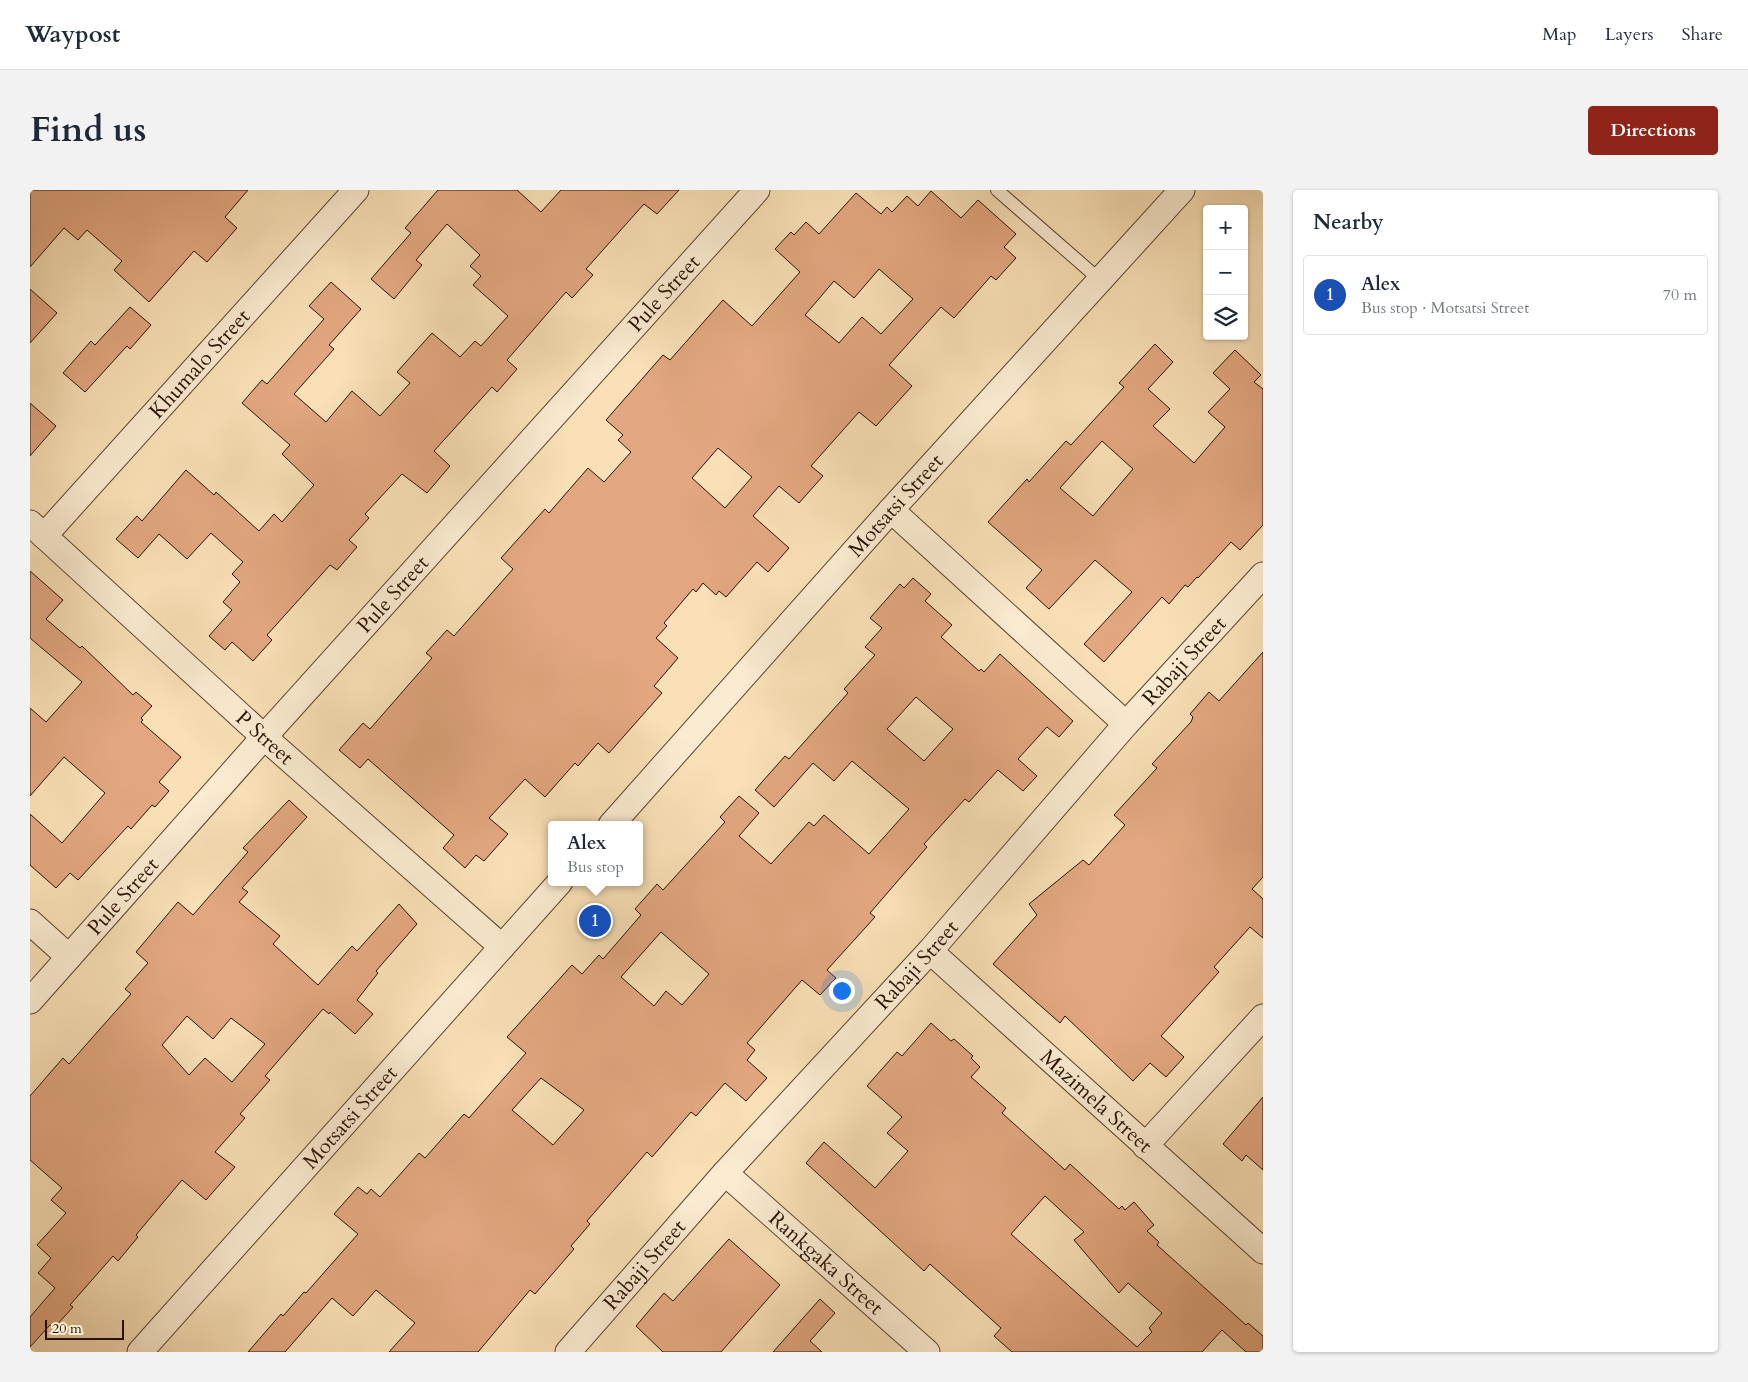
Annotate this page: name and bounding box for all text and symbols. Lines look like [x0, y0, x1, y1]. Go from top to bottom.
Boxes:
text: Waypost [25, 18, 120, 51]
text: Map [1542, 22, 1577, 47]
text: Layers [1605, 22, 1654, 47]
text: Share [1682, 22, 1723, 47]
text: Find us [30, 106, 146, 154]
button: Directions [1588, 106, 1718, 155]
map controls [1203, 205, 1248, 340]
button: + [1203, 205, 1248, 250]
text: Nearby [1313, 208, 1384, 237]
street label: Pule Street [621, 248, 707, 338]
button: − [1203, 250, 1248, 295]
text: Alex [1361, 271, 1400, 297]
text: 1 [1326, 284, 1334, 306]
text: 70 m [1663, 284, 1697, 306]
button: layers [1203, 295, 1248, 340]
text: Bus stop · Motsatsi Street [1361, 297, 1529, 319]
street label: Khumalo Street [142, 302, 257, 425]
street label: Motsatsi Street [841, 447, 950, 563]
street label: Pule Street [350, 549, 436, 639]
street label: Rabaji Street [1135, 610, 1233, 712]
street label: P Street [230, 704, 300, 771]
popup [548, 821, 643, 886]
text: Alex [567, 830, 606, 856]
street label: Pule Street [80, 851, 165, 941]
text: Bus stop [567, 856, 624, 878]
pin: 1 [579, 902, 611, 940]
street label: Rabaji Street [868, 913, 965, 1016]
your location [829, 978, 855, 1004]
street label: Mazimela Street [1034, 1043, 1159, 1160]
street label: Motsatsi Street [296, 1059, 404, 1175]
street label: Rankgaka Street [762, 1204, 890, 1321]
street label: Rabaji Street [597, 1213, 693, 1316]
scale bar [45, 1317, 124, 1340]
text: 20 m [52, 1319, 82, 1338]

